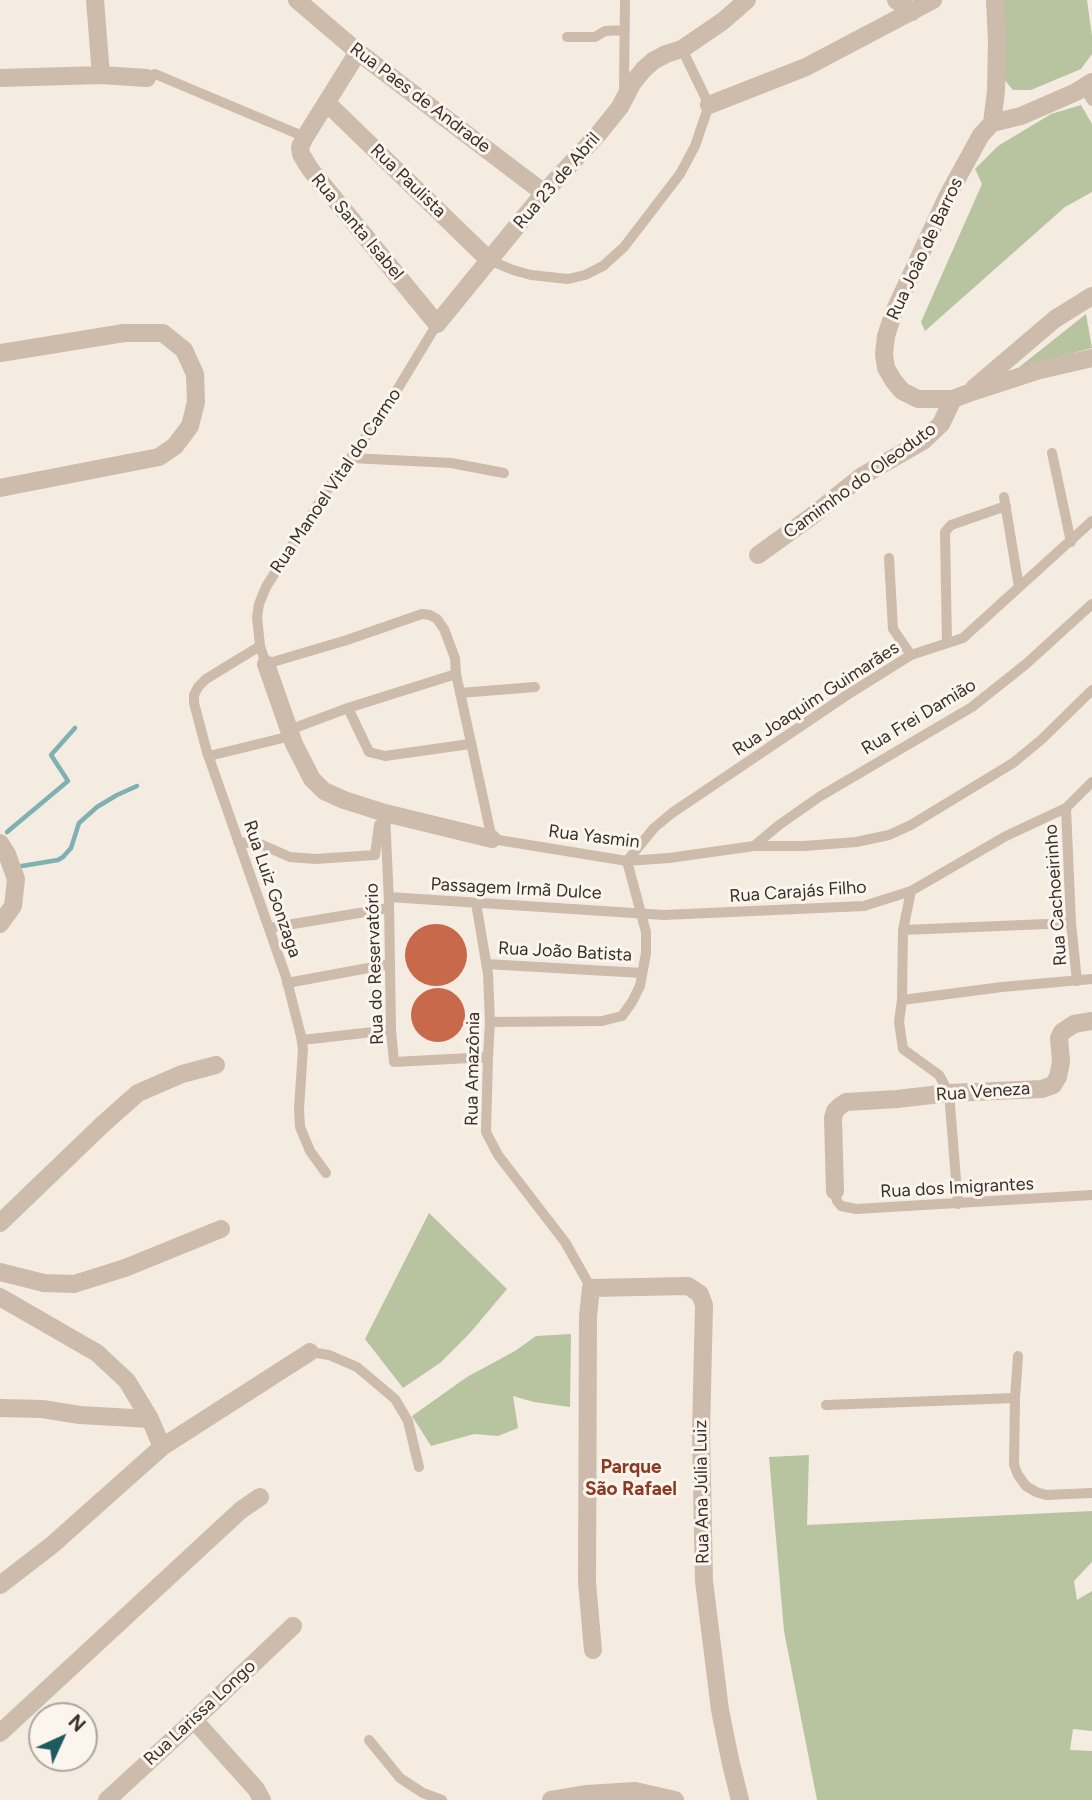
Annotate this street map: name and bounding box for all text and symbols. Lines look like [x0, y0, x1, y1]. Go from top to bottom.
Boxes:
street label: Rua Paes de Andrade [346, 38, 494, 158]
street label: Rua 23 de Abril [509, 128, 605, 234]
street label: Rua Paulista [366, 140, 450, 222]
street label: Rua Santa Isabel [306, 169, 408, 285]
street label: Rua Joâo de Barros [883, 174, 967, 324]
street label: Rua Manoel Vital do Carmo [266, 384, 406, 578]
street label: Camimho do Oleoduto [779, 418, 941, 544]
street label: Rua Joaquim Guimarães [729, 637, 903, 761]
street label: Rua Frei Damião [858, 674, 980, 760]
street label: Rua Luiz Gonzaga [238, 818, 306, 960]
street label: Rua Yasmin [547, 821, 641, 853]
street label: Rua Cachoeirinho [1040, 823, 1072, 967]
street label: Passagem Irmã Dulce [430, 874, 602, 904]
street label: Rua Carajás Filho [729, 876, 867, 908]
street label: Rua do Reservatório [361, 883, 389, 1045]
street label: Rua João Batista [497, 938, 633, 966]
street label: Rua Amazônia [461, 1012, 485, 1126]
street label: Rua Veneza [935, 1078, 1031, 1106]
street label: Rua dos Imigrantes [880, 1173, 1034, 1203]
street label: Rua Ana Júlia Luiz [690, 1420, 714, 1564]
district label: Parque São Rafael [585, 1456, 677, 1500]
street label: Rua Larissa Longo [140, 1656, 260, 1770]
north arrow [28, 1702, 98, 1772]
text: N [63, 1710, 90, 1737]

